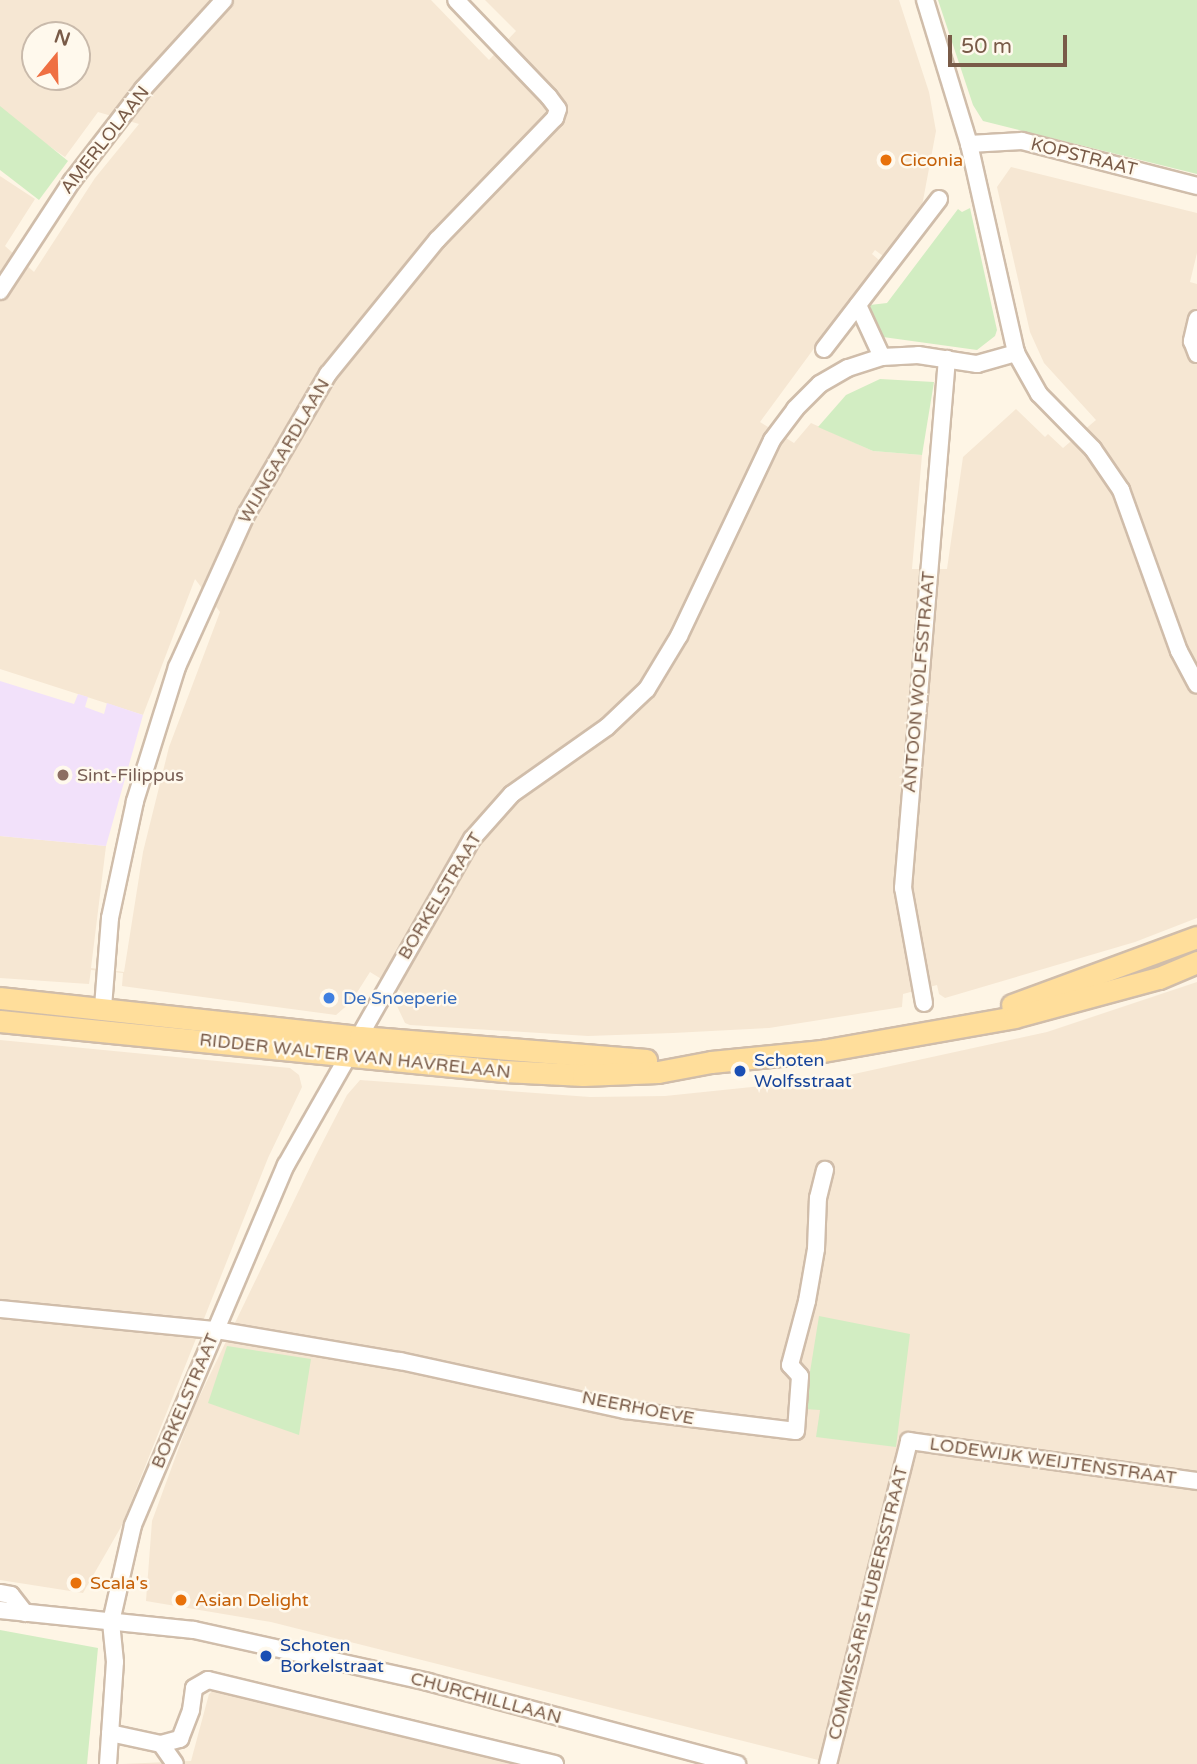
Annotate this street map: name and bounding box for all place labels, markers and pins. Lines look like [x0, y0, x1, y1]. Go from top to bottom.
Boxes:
place label: Ciconia [900, 149, 963, 171]
marker: Ciconia [878, 152, 894, 168]
place label: Sint-Filippus [77, 764, 184, 786]
marker: Sint-Filippus [55, 767, 71, 783]
place label: De Snoeperie [343, 987, 457, 1009]
marker: De Snoeperie [321, 990, 337, 1006]
place label: Schoten Wolfsstraat [754, 1050, 852, 1092]
marker: Schoten Wolfsstraat [732, 1063, 748, 1079]
place label: Scala's [90, 1572, 148, 1594]
marker: Scala's [68, 1575, 84, 1591]
place label: Asian Delight [195, 1589, 309, 1611]
marker: Asian Delight [173, 1592, 189, 1608]
place label: Schoten Borkelstraat [280, 1635, 384, 1678]
marker: Schoten Borkelstraat [258, 1648, 274, 1664]

